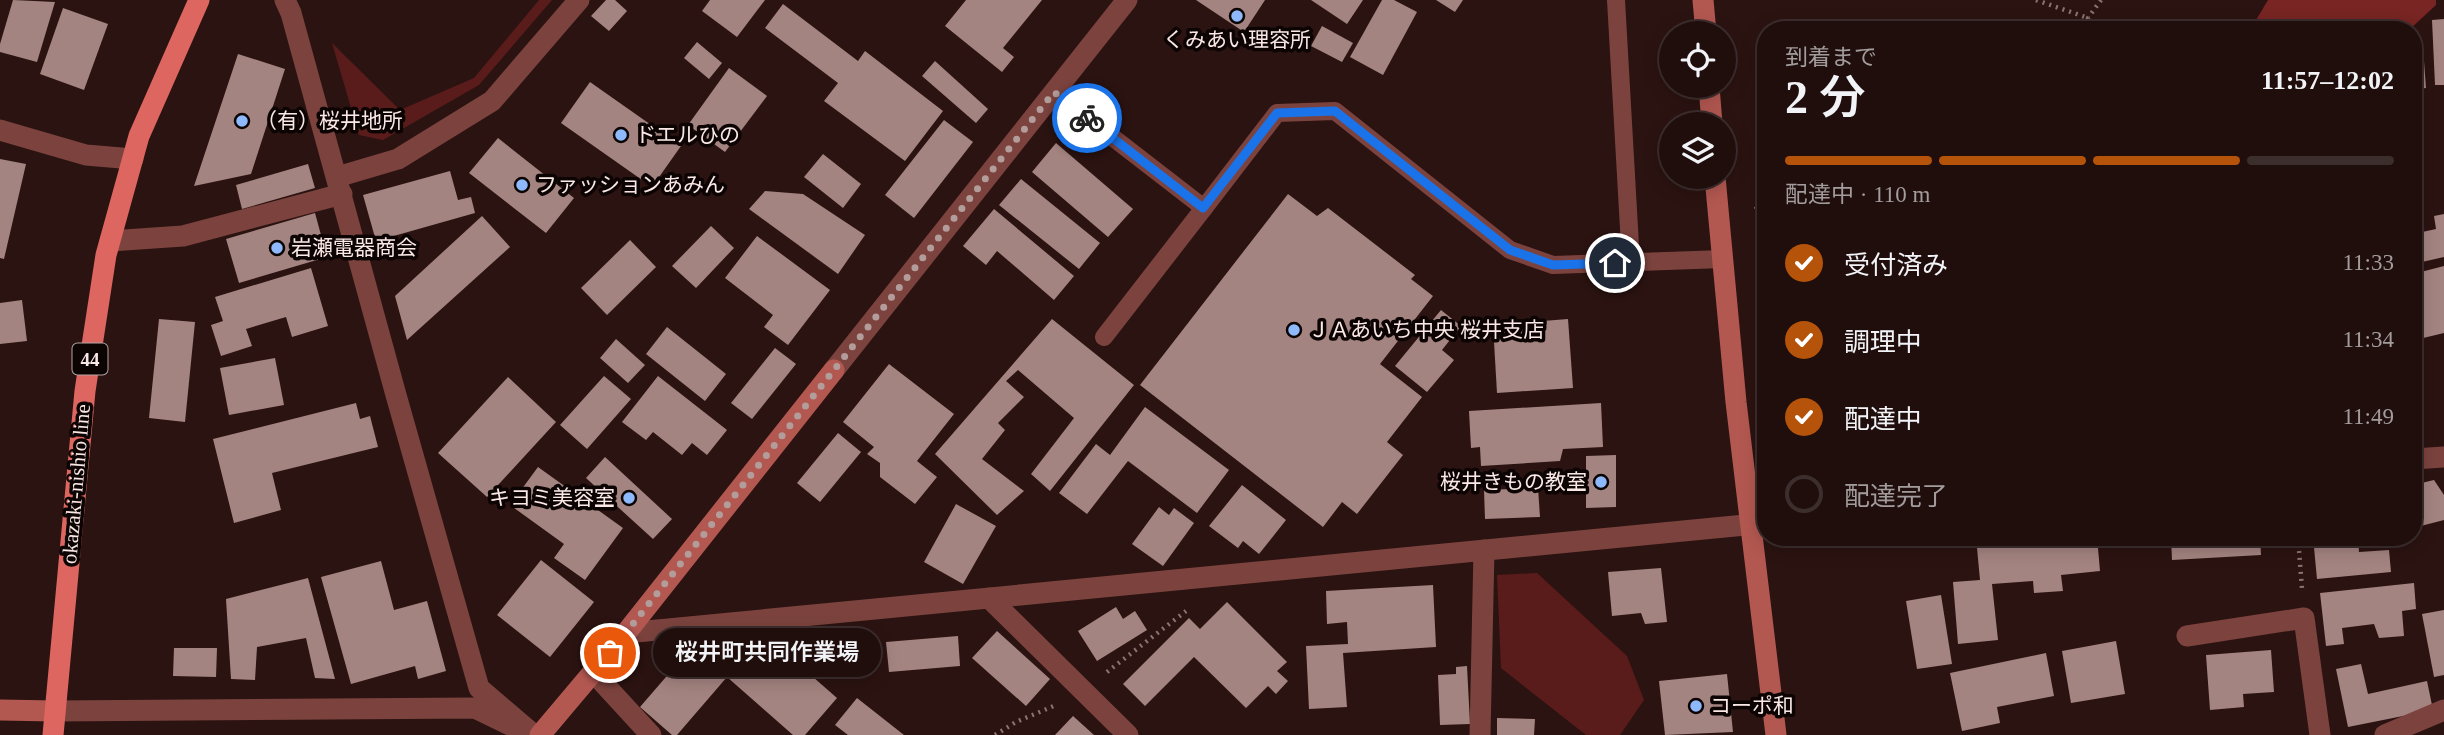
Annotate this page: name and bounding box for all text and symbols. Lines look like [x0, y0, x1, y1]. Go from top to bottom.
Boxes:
marker: くみあい理容所 [1229, 8, 1245, 24]
map controls [1659, 21, 1736, 189]
button: locate [1659, 21, 1736, 98]
place label: くみあい理容所 [1163, 28, 1311, 52]
text: 到着まで [1785, 45, 1877, 70]
text: 11:57–12:02 [2261, 66, 2394, 95]
text: 2 分 [1785, 72, 1866, 123]
courier [1052, 83, 1122, 153]
icon: bike [1068, 99, 1106, 137]
place label: （有）桜井地所 [256, 109, 403, 133]
button: layers [1659, 112, 1736, 189]
marker: （有）桜井地所 [234, 113, 250, 129]
place label: ドエルひの [635, 123, 740, 147]
marker: ドエルひの [613, 127, 629, 143]
place label: ファッションあみん [536, 173, 725, 197]
marker: ファッションあみん [514, 177, 530, 193]
text: 配達中 · 110 m [1785, 182, 1930, 207]
pin [1585, 233, 1645, 293]
place label: 岩瀬電器商会 [291, 236, 417, 260]
marker: 岩瀬電器商会 [269, 240, 285, 256]
icon: home [1596, 244, 1634, 282]
icon: check [1785, 244, 1823, 282]
text: 11:33 [2342, 250, 2394, 275]
text: 受付済み [1844, 251, 1948, 280]
place label: ＪＡあいち中央 桜井支店 [1308, 318, 1544, 342]
icon: check [1785, 321, 1823, 359]
marker: ＪＡあいち中央 桜井支店 [1286, 322, 1302, 338]
text: 11:34 [2342, 327, 2394, 352]
text: 調理中 [1844, 328, 1922, 357]
road number: 44 [72, 344, 108, 374]
icon: check [1785, 398, 1823, 436]
street label: okazaki-nishio line [57, 403, 95, 565]
text: 11:49 [2342, 404, 2394, 429]
text: 配達中 [1844, 405, 1922, 434]
place label: 桜井きもの教室 [1440, 470, 1587, 494]
marker: 桜井きもの教室 [1593, 474, 1609, 490]
text: 配達完了 [1844, 482, 1948, 511]
place label: キヨミ美容室 [489, 486, 615, 510]
marker: キヨミ美容室 [621, 490, 637, 506]
pin [580, 623, 640, 683]
callout: 桜井町共同作業場 [652, 628, 880, 678]
icon: bag [591, 634, 629, 672]
text: 桜井町共同作業場 [675, 640, 859, 665]
place label: コーポ和 [1710, 694, 1794, 718]
marker: コーポ和 [1688, 698, 1704, 714]

